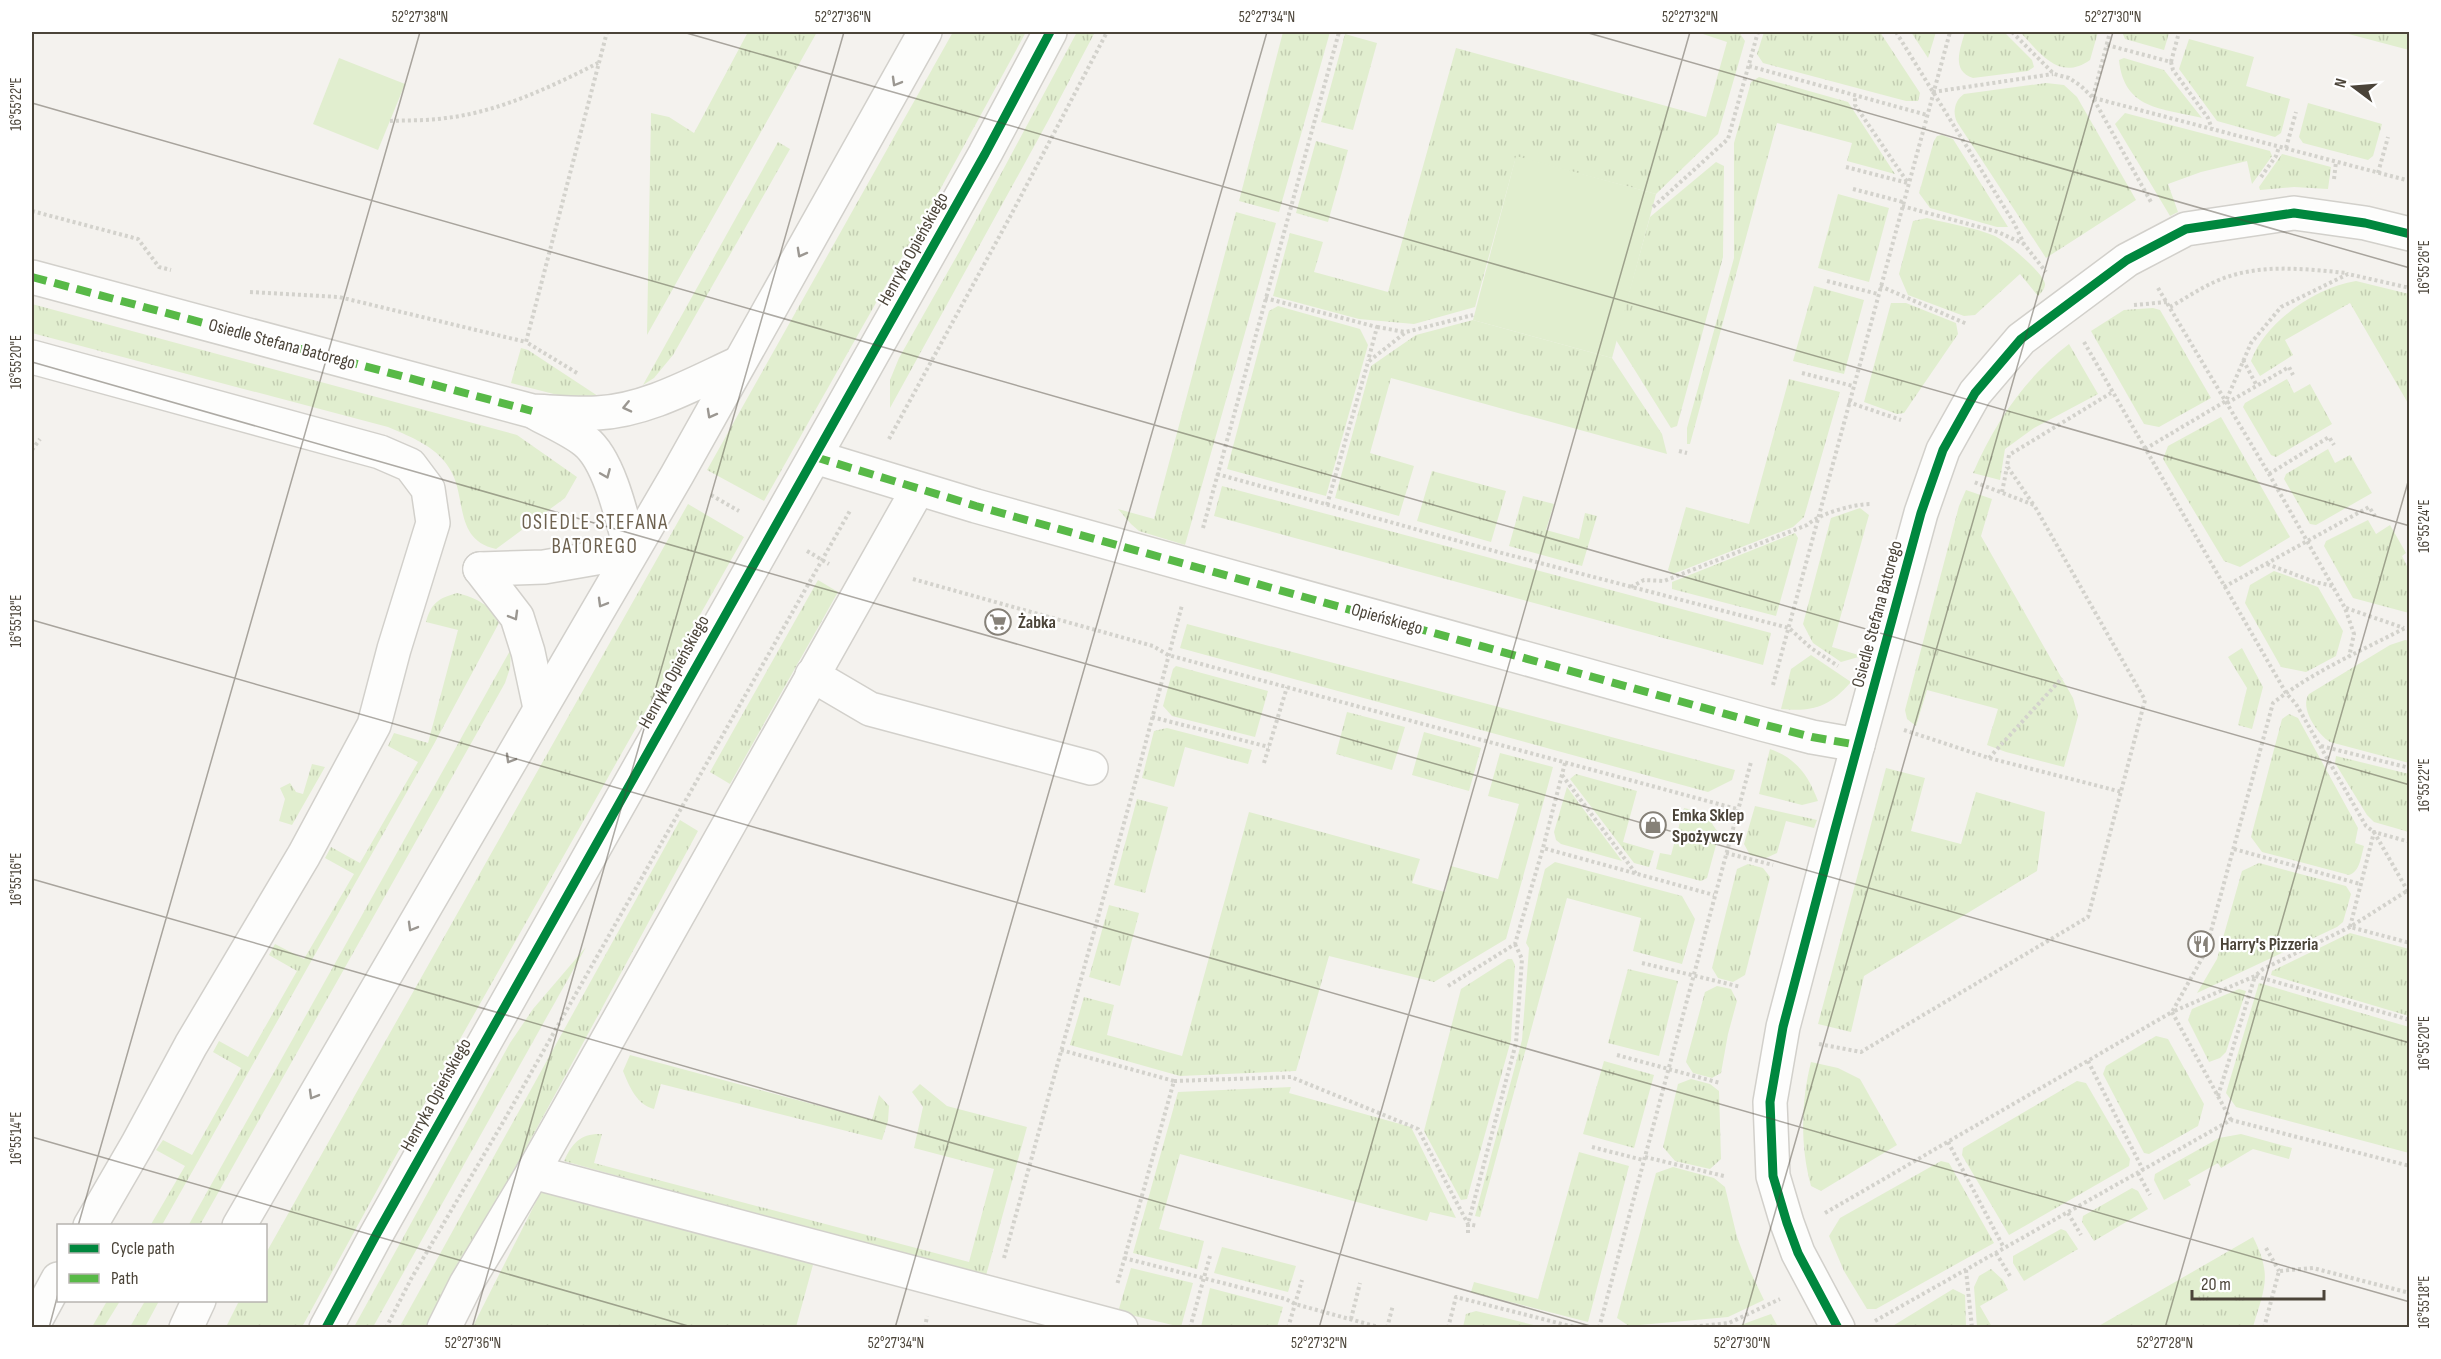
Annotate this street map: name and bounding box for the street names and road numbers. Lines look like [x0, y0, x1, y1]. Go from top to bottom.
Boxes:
street label: Henryka Opieńskiego [873, 189, 953, 309]
street label: Osiedle Stefana Batorego [206, 314, 358, 374]
street label: Osiedle Stefana Batorego [1847, 538, 1907, 690]
street label: Opieńskiego [1349, 599, 1425, 639]
street label: Henryka Opieńskiego [634, 612, 714, 732]
street label: Henryka Opieńskiego [396, 1035, 476, 1155]

